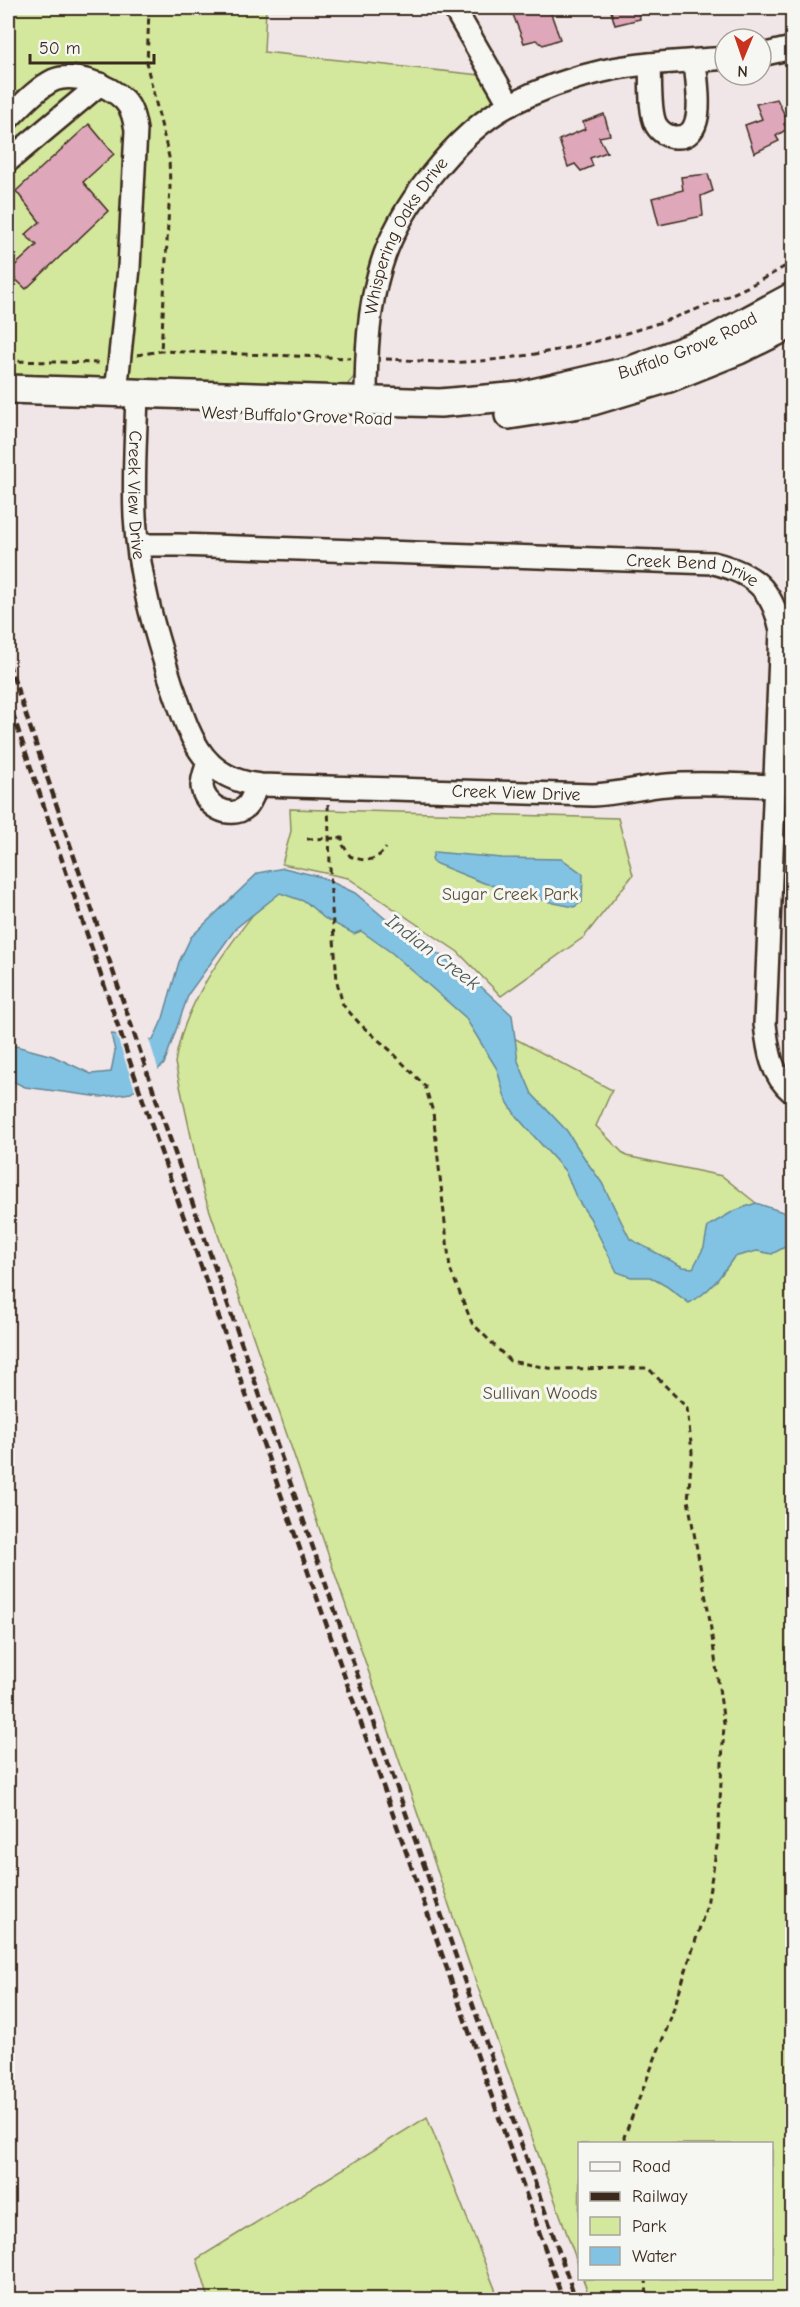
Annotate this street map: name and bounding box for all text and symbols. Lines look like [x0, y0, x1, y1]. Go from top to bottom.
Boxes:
scale bar [30, 27, 154, 65]
north arrow [713, 27, 773, 87]
text: 50 m [39, 38, 81, 59]
text: N [737, 62, 748, 80]
street label: Whispering Oaks Drive [360, 153, 452, 316]
street label: Buffalo Grove Road [616, 307, 761, 383]
street label: West Buffalo Grove Road [201, 402, 393, 430]
street label: Creek View Drive [124, 430, 150, 561]
street label: Creek Bend Drive [626, 550, 763, 591]
street label: Creek View Drive [451, 780, 581, 805]
park label: Sugar Creek Park [442, 884, 578, 905]
water label: Indian Creek [381, 909, 485, 995]
park label: Sullivan Woods [483, 1383, 597, 1404]
legend [578, 2142, 773, 2280]
text: Road [632, 2156, 671, 2177]
text: Railway [632, 2186, 689, 2207]
text: Park [632, 2216, 667, 2237]
text: Water [632, 2246, 677, 2267]

